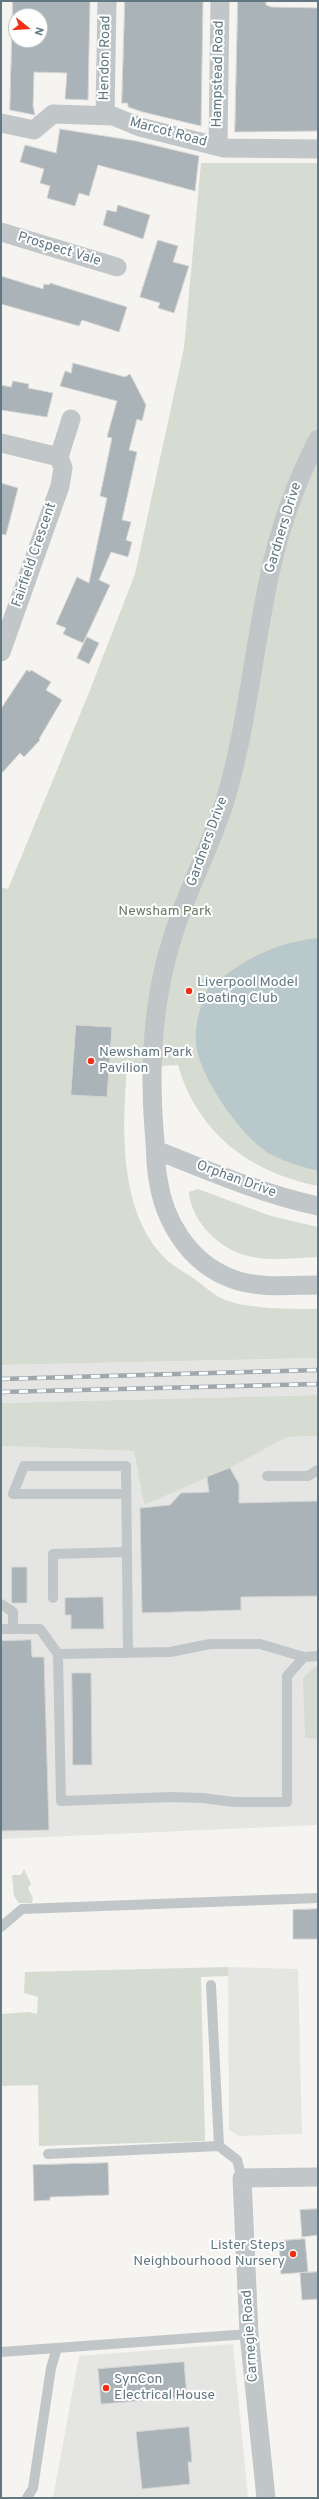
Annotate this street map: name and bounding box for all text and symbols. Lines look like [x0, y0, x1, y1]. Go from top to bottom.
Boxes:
north arrow [8, 8, 48, 48]
street label: Hendon Road [97, 15, 115, 101]
street label: Hampstead Road [210, 20, 228, 128]
text: N [31, 25, 46, 37]
street label: Marcot Road [128, 115, 208, 151]
street label: Prospect Vale [15, 229, 103, 271]
street label: Gardners Drive [262, 480, 306, 576]
street label: Fairfield Crescent [9, 500, 61, 610]
street label: Gardners Drive [184, 795, 232, 889]
park label: Newsham Park [118, 904, 212, 920]
place label: Liverpool Model Boating Club [197, 975, 298, 1008]
marker: Liverpool Model Boating Club [184, 986, 194, 996]
place label: Newsham Park Pavilion [99, 1045, 192, 1078]
marker: Newsham Park Pavilion [86, 1056, 96, 1066]
street label: Orphan Drive [194, 1158, 278, 1202]
place label: Lister Steps Neighbourhood Nursery [133, 2238, 285, 2270]
marker: Lister Steps Neighbourhood Nursery [288, 2249, 298, 2259]
street label: Carnegie Road [239, 2289, 263, 2383]
place label: SynCon Electrical House [114, 2372, 215, 2404]
marker: SynCon Electrical House [101, 2383, 111, 2393]

